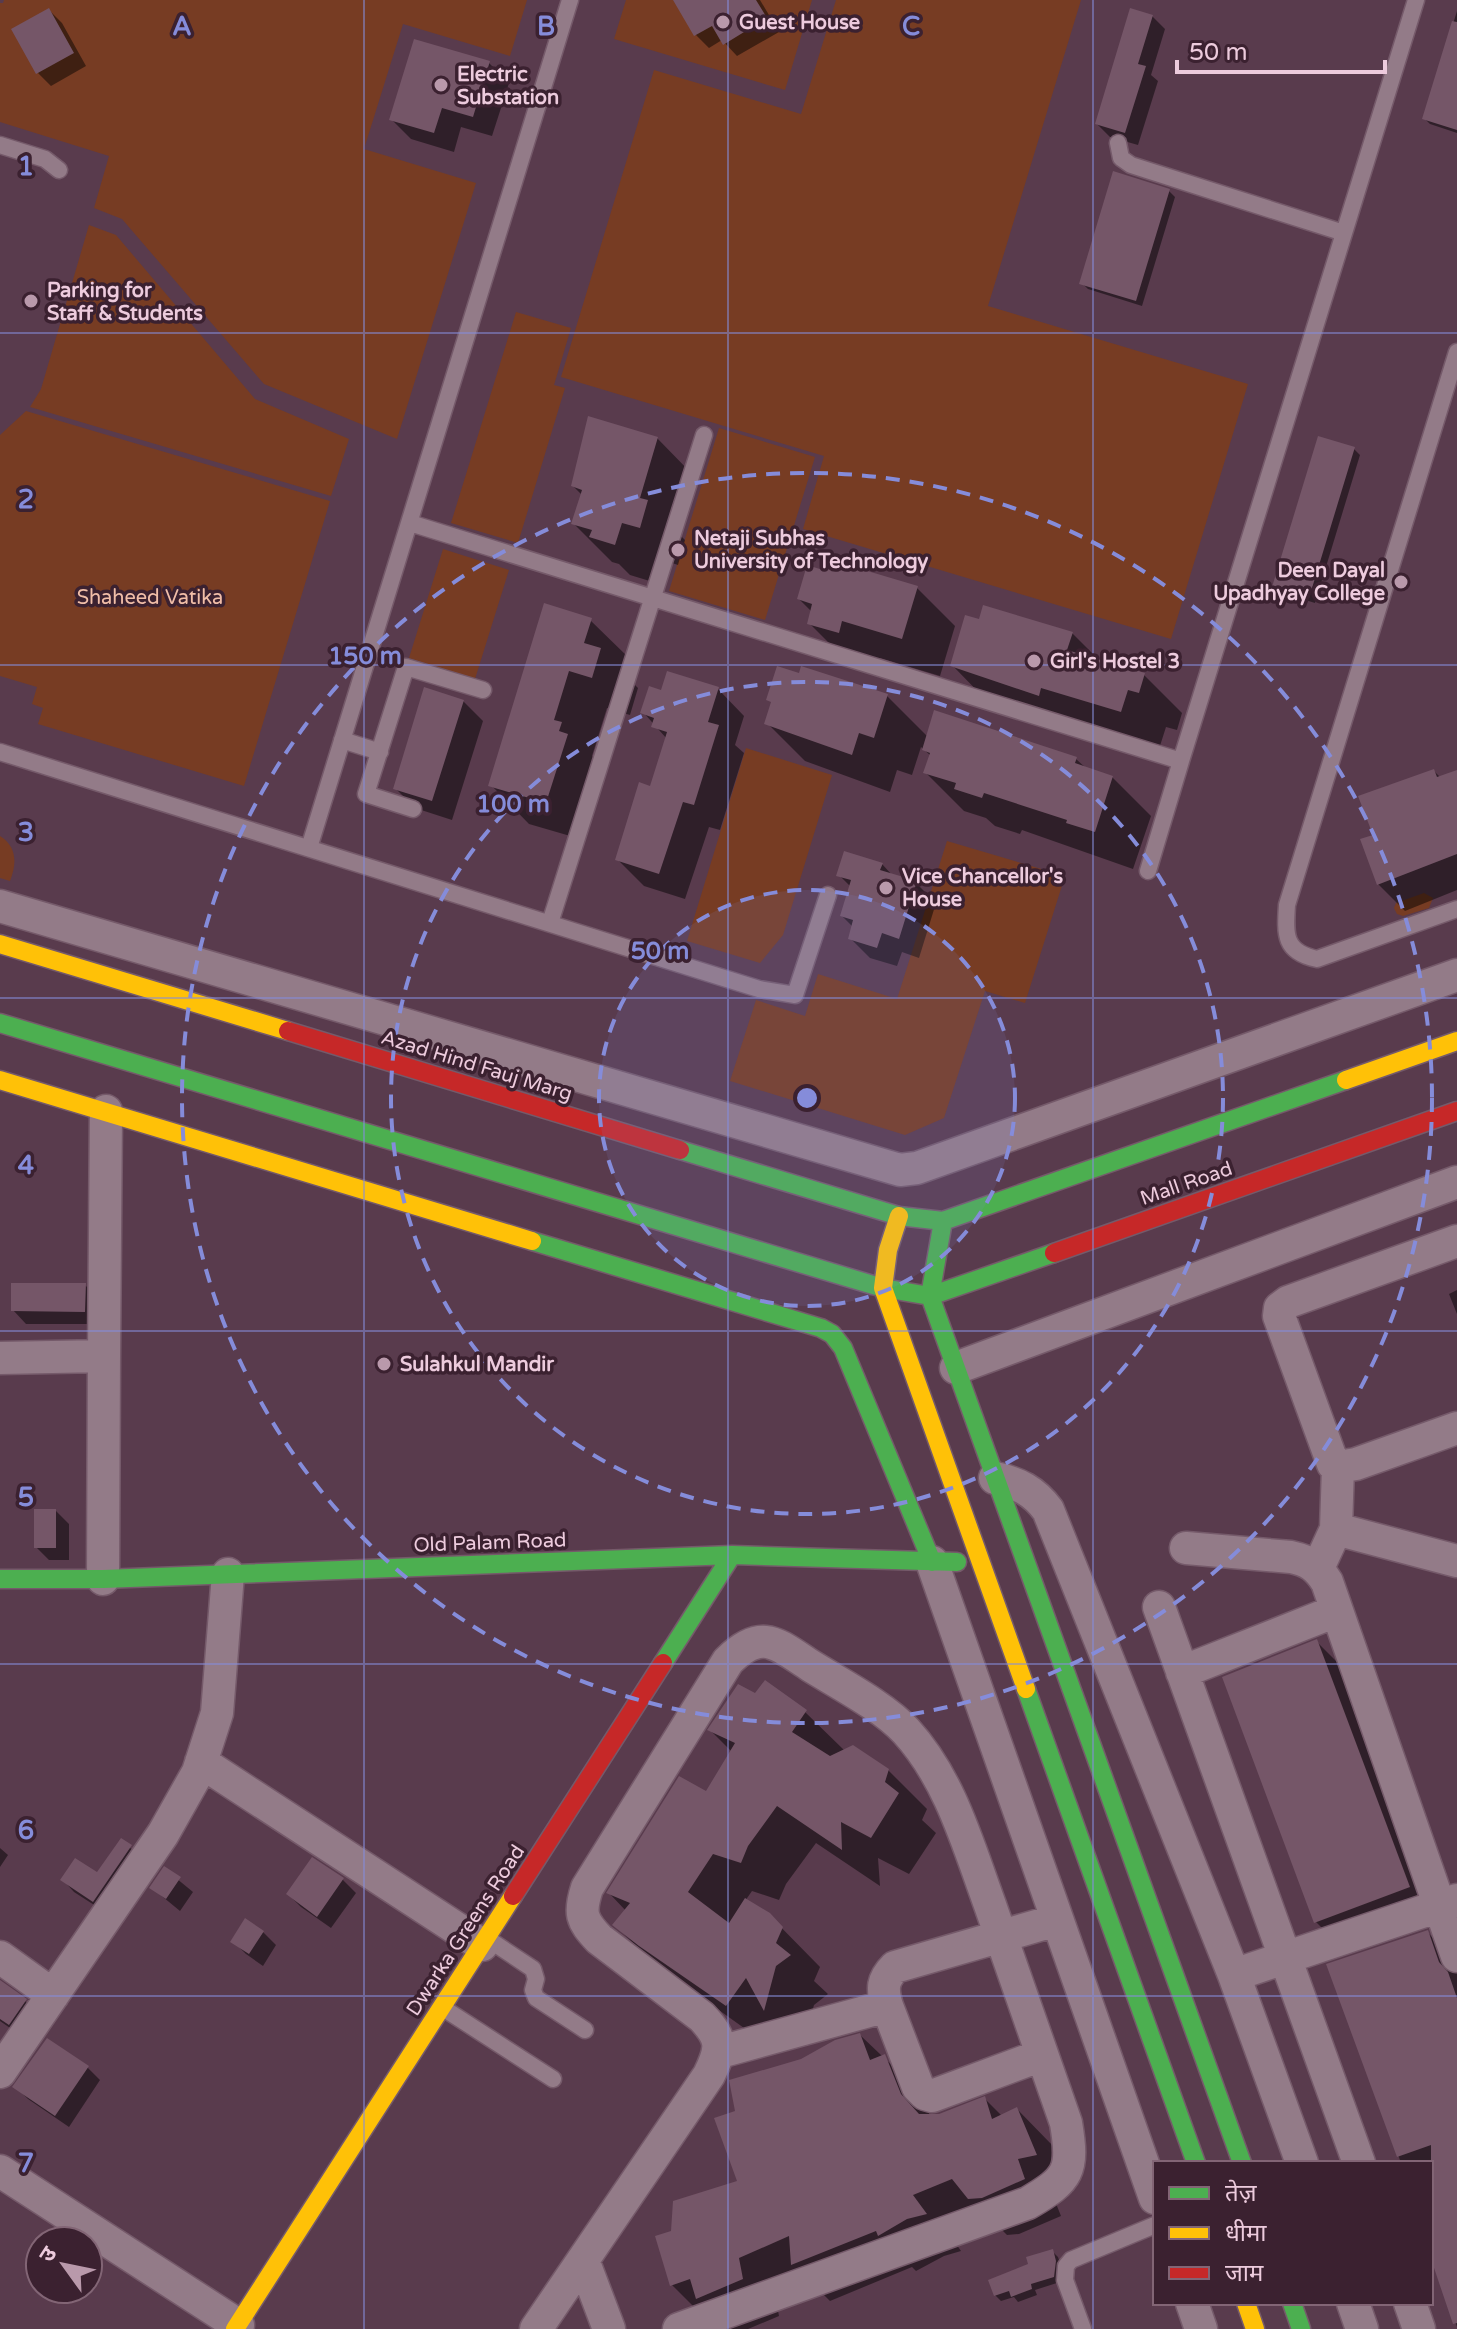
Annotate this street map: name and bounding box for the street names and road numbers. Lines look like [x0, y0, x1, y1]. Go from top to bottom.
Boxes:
street label: Azad Hind Fauj Marg [378, 1025, 575, 1106]
street label: Mall Road [1137, 1157, 1236, 1211]
street label: Old Palam Road [413, 1528, 567, 1558]
street label: Dwarka Greens Road [402, 1840, 530, 2021]

